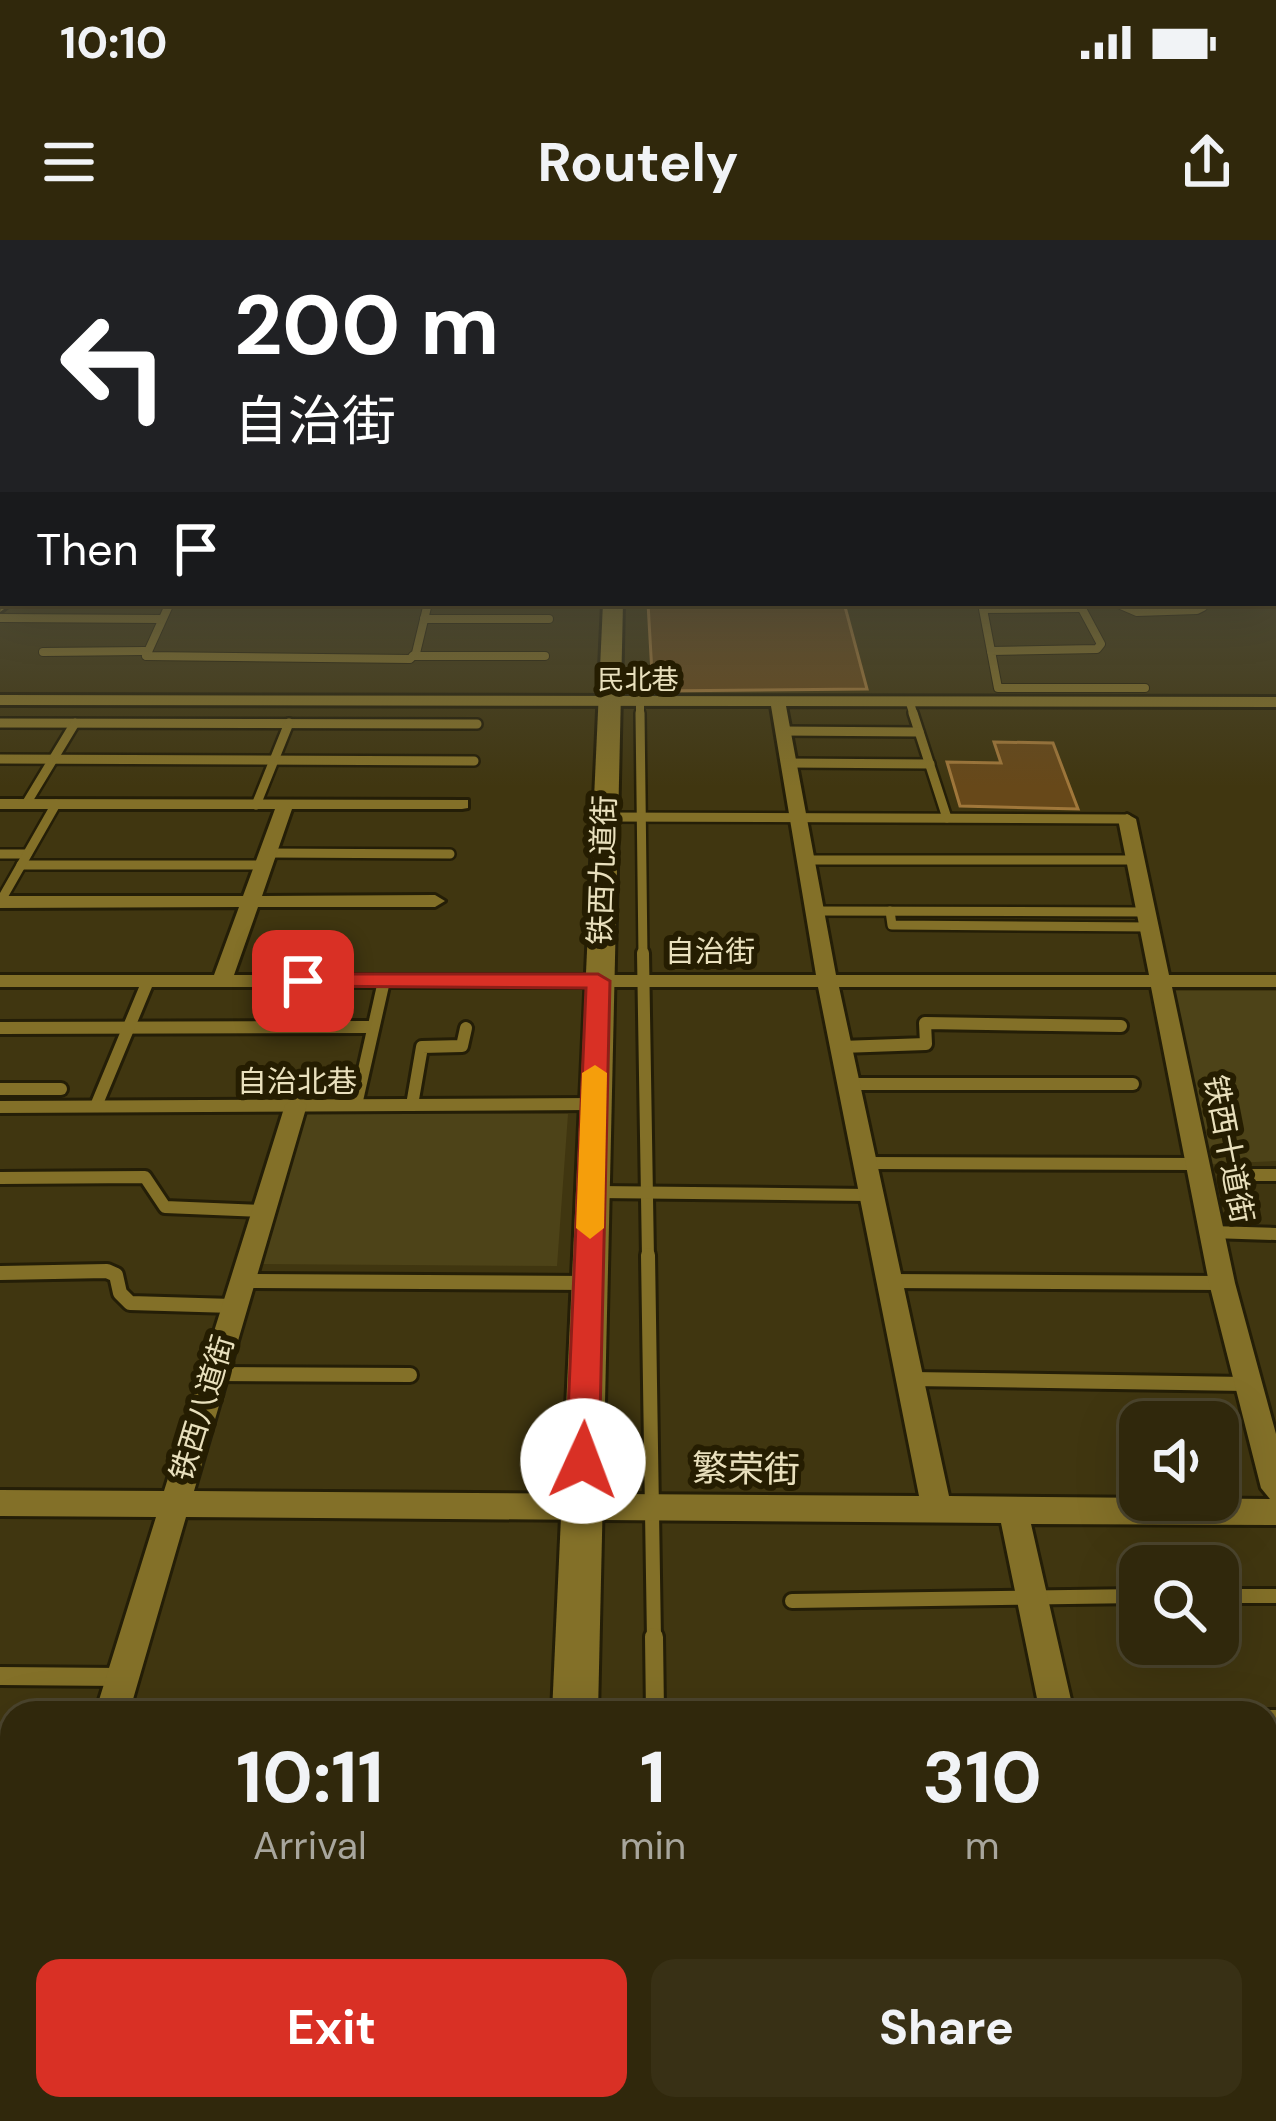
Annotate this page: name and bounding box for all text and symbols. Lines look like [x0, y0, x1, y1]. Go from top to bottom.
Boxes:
text: 10:10 [60, 13, 168, 72]
text: Routely [538, 127, 738, 198]
icon: menu [36, 129, 102, 195]
icon: share [1174, 129, 1240, 195]
text: 200 m [234, 271, 499, 380]
icon: left [36, 288, 192, 444]
text: 自治街 [234, 386, 396, 457]
icon: arrive [163, 516, 229, 582]
text: Then [36, 520, 139, 579]
street label: 民北巷 [598, 662, 679, 697]
street label: 铁西九道街 [580, 794, 624, 946]
pin [252, 930, 354, 1032]
street label: 自治街 [665, 932, 755, 971]
icon: arrive [270, 948, 336, 1014]
street label: 自治北巷 [237, 1062, 357, 1101]
street label: 铁西十道街 [1196, 1072, 1262, 1226]
street label: 铁西八道街 [161, 1331, 243, 1485]
position arrow [520, 1398, 646, 1524]
map controls [1119, 1401, 1239, 1665]
button: sound [1119, 1401, 1239, 1521]
street label: 繁荣街 [692, 1445, 800, 1493]
button: search [1119, 1545, 1239, 1665]
text: 10:11 [236, 1731, 384, 1824]
text: 1 [640, 1731, 666, 1824]
text: 310 [922, 1731, 1042, 1824]
text: Arrival [253, 1820, 367, 1871]
text: min [620, 1820, 686, 1871]
text: m [965, 1820, 999, 1871]
button: Exit [36, 1959, 627, 2097]
button: Share [651, 1959, 1242, 2097]

